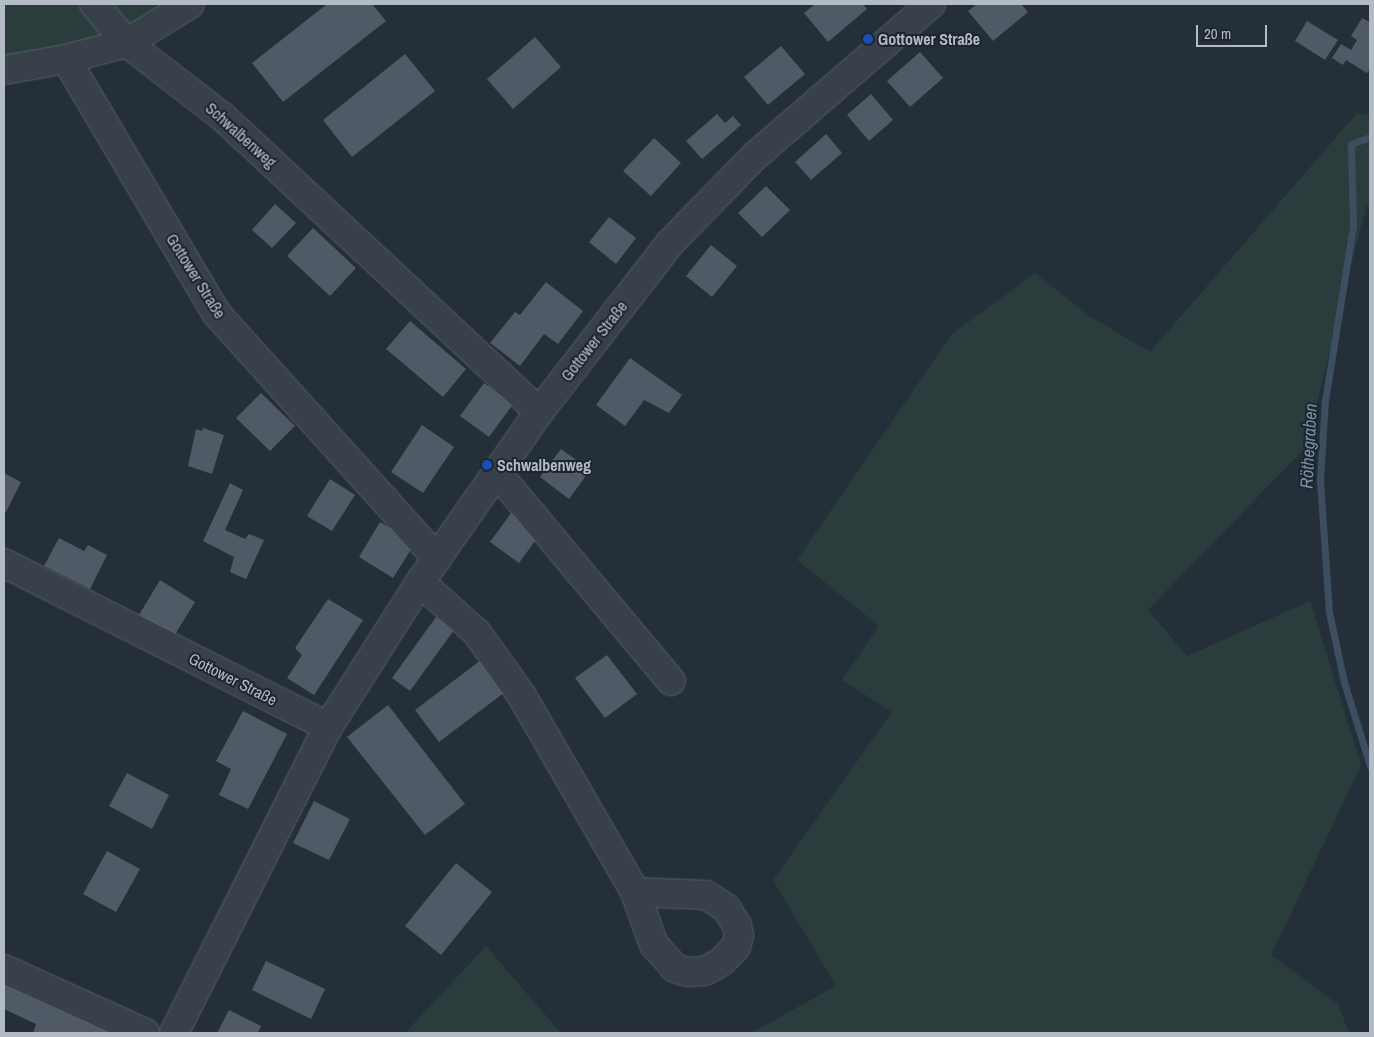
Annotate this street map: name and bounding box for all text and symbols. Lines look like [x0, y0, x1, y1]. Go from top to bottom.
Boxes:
scale bar [1199, 15, 1270, 47]
text: 20 m [1204, 23, 1231, 44]
place label: Gottower Straße [878, 29, 980, 49]
marker: Gottower Straße [862, 33, 874, 45]
street label: Schwalbenweg [202, 98, 280, 172]
street label: Gottower Straße [162, 230, 230, 322]
street label: Gottower Straße [557, 297, 631, 385]
water label: Röthegraben [1296, 403, 1322, 489]
place label: Schwalbenweg [497, 455, 591, 475]
marker: Schwalbenweg [481, 459, 493, 471]
street label: Gottower Straße [186, 649, 280, 709]

